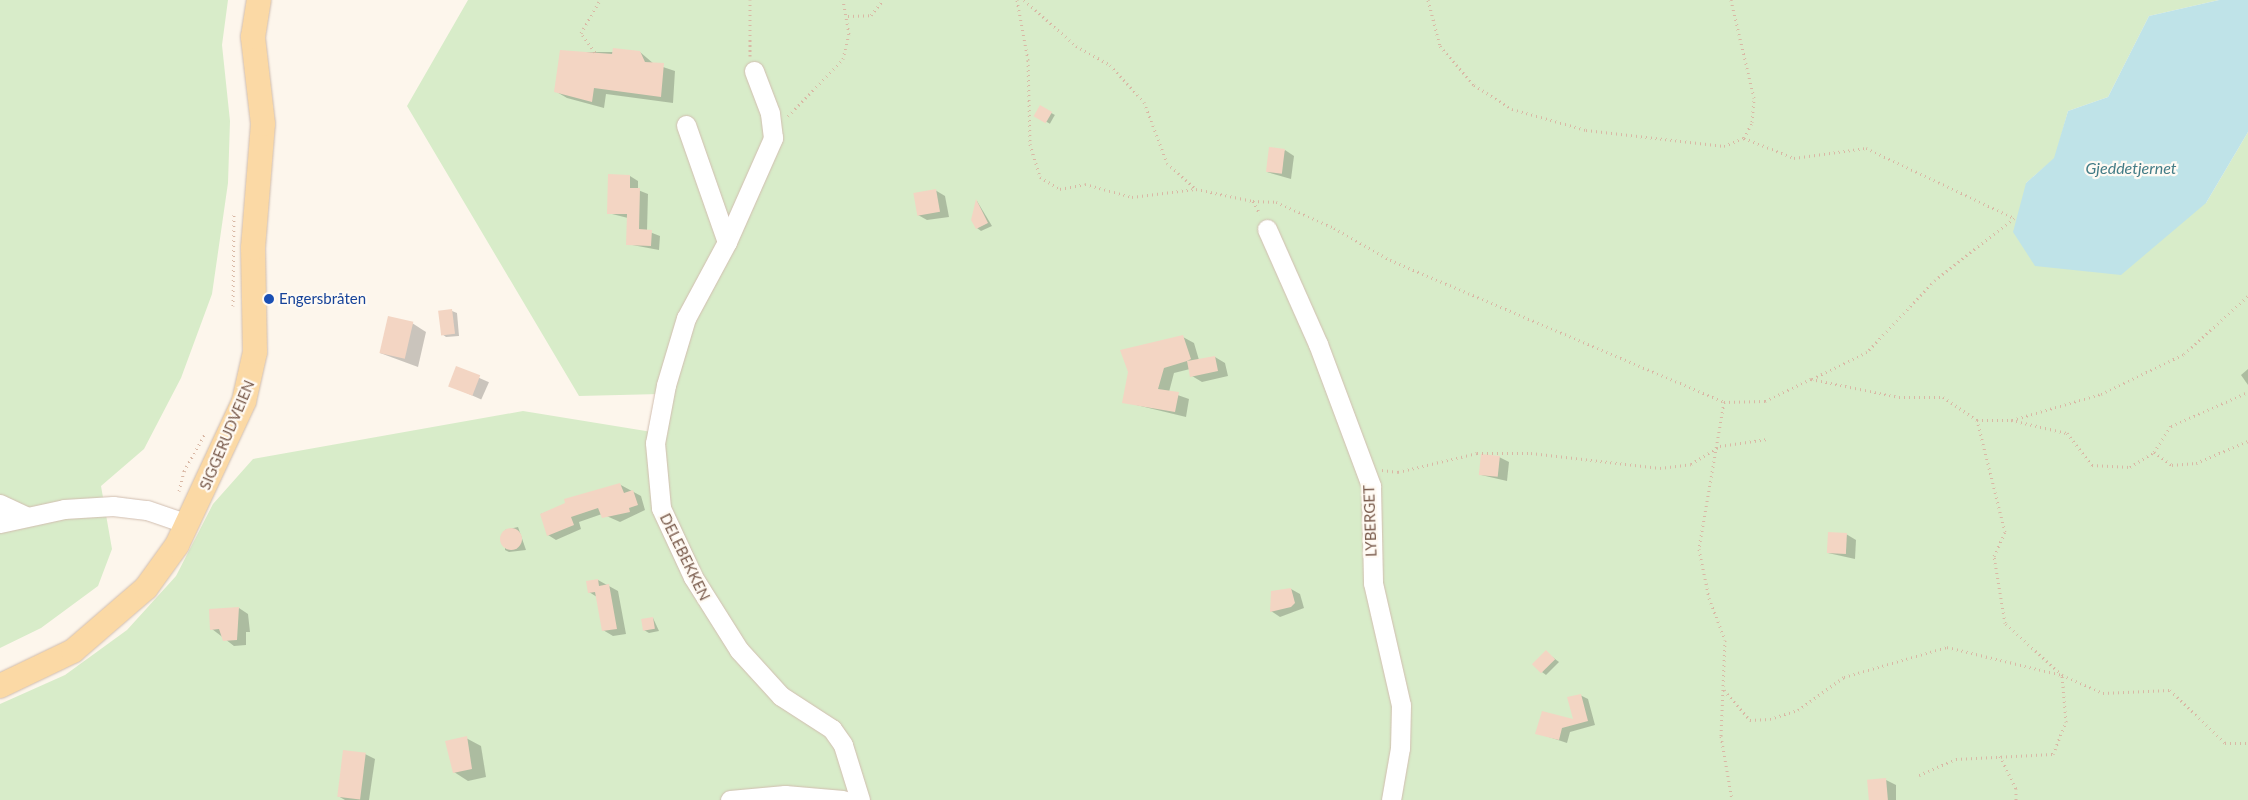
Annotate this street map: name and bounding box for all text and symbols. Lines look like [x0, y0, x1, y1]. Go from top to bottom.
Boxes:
water label: Gjeddetjernet [2086, 158, 2176, 178]
place label: Engersbråten [279, 290, 366, 308]
marker: Engersbråten [263, 293, 275, 305]
street label: SIGGERUDVEIEN [196, 377, 258, 493]
street label: LYBERGET [1360, 485, 1380, 557]
street label: DELEBEKKEN [656, 510, 714, 604]

